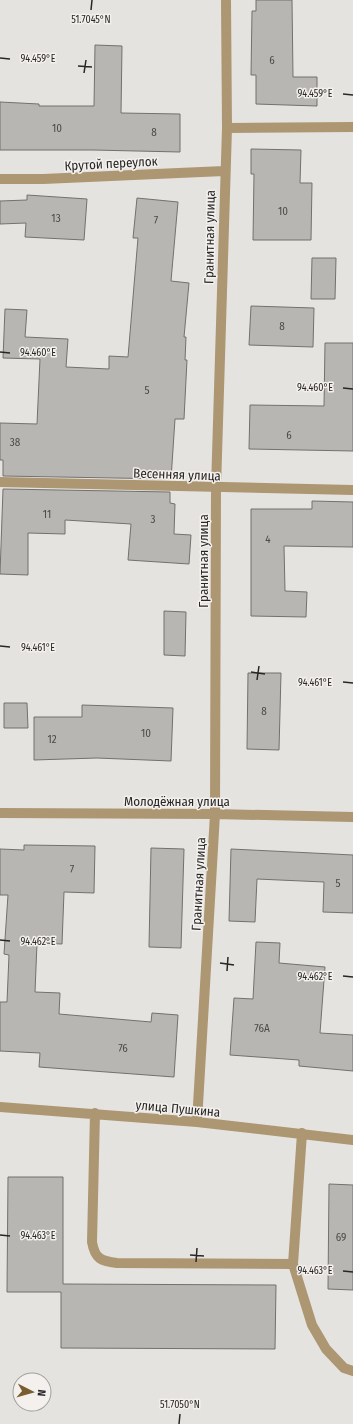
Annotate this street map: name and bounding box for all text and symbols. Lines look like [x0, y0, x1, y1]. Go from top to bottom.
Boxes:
text: 51.7045°N [71, 14, 111, 26]
text: 94.459°E [21, 53, 56, 65]
house number: 6 [269, 54, 275, 67]
text: 94.459°E [298, 88, 333, 100]
house number: 10 [52, 122, 62, 135]
house number: 8 [151, 126, 157, 139]
street label: Крутой переулок [64, 154, 158, 173]
street label: Гранитная улица [201, 190, 218, 284]
house number: 10 [278, 205, 288, 218]
house number: 13 [51, 212, 61, 225]
house number: 7 [154, 214, 159, 227]
house number: 8 [279, 320, 285, 333]
text: 94.460°E [20, 347, 56, 359]
text: 94.460°E [297, 382, 333, 394]
house number: 5 [144, 384, 150, 397]
house number: 6 [286, 429, 292, 442]
house number: 38 [10, 436, 21, 449]
street label: Весенняя улица [133, 465, 221, 484]
house number: 11 [43, 508, 51, 521]
house number: 3 [151, 513, 156, 526]
street label: Гранитная улица [196, 514, 211, 608]
house number: 4 [265, 533, 271, 546]
text: 94.461°E [21, 642, 55, 654]
text: 94.461°E [298, 677, 332, 689]
house number: 8 [261, 705, 267, 718]
house number: 10 [141, 727, 151, 740]
house number: 12 [47, 733, 57, 746]
street label: Молодёжная улица [124, 794, 230, 809]
street label: Гранитная улица [189, 837, 208, 931]
house number: 7 [70, 863, 75, 876]
house number: 5 [335, 877, 341, 890]
text: 94.462°E [21, 936, 56, 948]
text: 94.462°E [298, 971, 333, 983]
house number: 76А [254, 1022, 270, 1035]
house number: 76 [118, 1042, 128, 1055]
street label: улица Пушкина [135, 1097, 221, 1120]
text: 94.463°E [20, 1230, 56, 1242]
house number: 69 [336, 1231, 346, 1244]
text: 94.463°E [297, 1265, 333, 1277]
north arrow [12, 1372, 52, 1412]
text: N [35, 1389, 48, 1397]
text: 51.7050°N [160, 1399, 200, 1411]

